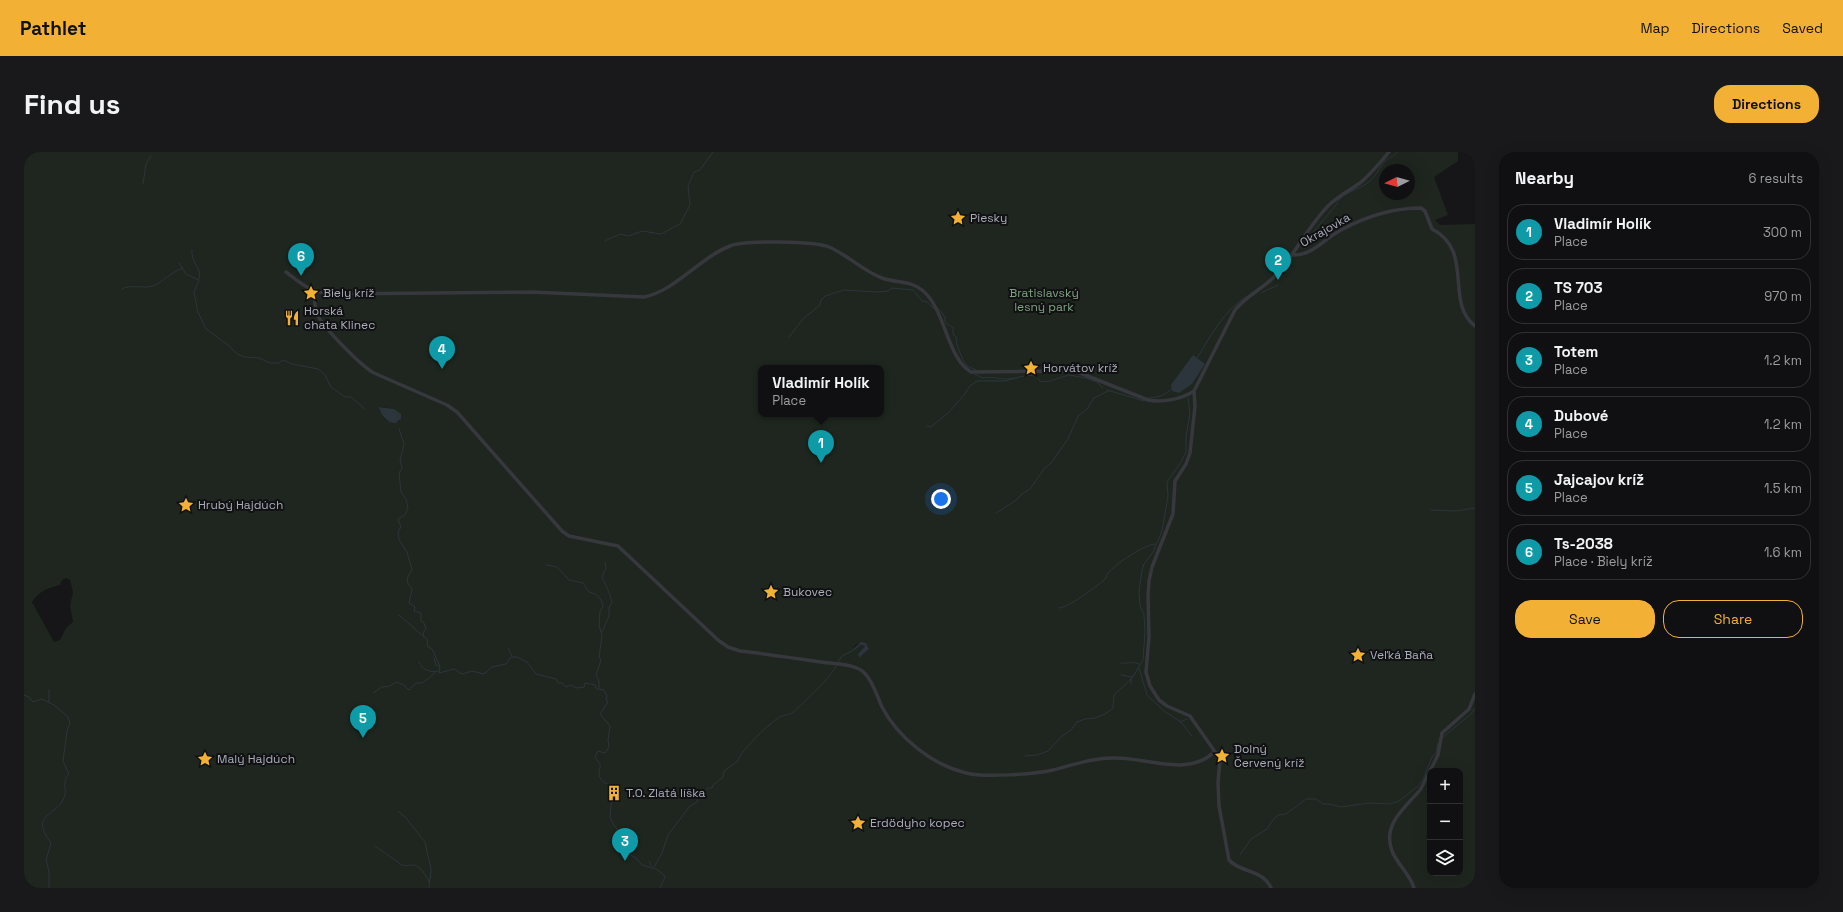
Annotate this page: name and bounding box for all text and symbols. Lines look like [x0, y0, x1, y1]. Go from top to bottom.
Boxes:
text: Pathlet [20, 16, 86, 41]
text: Map [1640, 19, 1670, 37]
text: Directions [1692, 19, 1760, 37]
text: Saved [1782, 19, 1823, 37]
button: Directions [1714, 85, 1819, 123]
text: Find us [24, 86, 121, 122]
north arrow [1379, 164, 1415, 200]
text: Nearby [1515, 167, 1574, 189]
text: 6 results [1749, 170, 1803, 187]
place icon: Piesky [949, 209, 967, 227]
street label: Okrajovka [1297, 209, 1353, 251]
place label: Piesky [970, 210, 1007, 226]
text: Vladimír Holík [1554, 214, 1651, 233]
text: 1 [1526, 224, 1532, 241]
text: 300 m [1763, 224, 1802, 241]
text: Place [1554, 233, 1588, 250]
pin: 6 [288, 243, 314, 276]
pin: 2 [1265, 247, 1291, 280]
text: TS 703 [1554, 278, 1603, 297]
place icon: Biely kríž [302, 284, 320, 302]
place label: Biely kríž [323, 285, 375, 301]
park label: Bratislavský lesný park [1009, 285, 1079, 315]
text: 2 [1525, 288, 1533, 305]
text: 970 m [1764, 288, 1802, 305]
text: Place [1554, 297, 1588, 314]
place label: Horská chata Klinec [304, 303, 375, 333]
restaurant icon: Horská chata Klinec [283, 309, 301, 327]
pin: 4 [429, 336, 455, 369]
text: Totem [1554, 342, 1598, 361]
text: 3 [1525, 352, 1533, 369]
text: 1.2 km [1764, 352, 1802, 369]
place icon: Horvátov kríž [1022, 359, 1040, 377]
place label: Horvátov kríž [1043, 360, 1118, 376]
text: Place [1554, 361, 1588, 378]
popup [758, 365, 884, 417]
text: Vladimír Holík [772, 373, 870, 392]
text: Place [772, 392, 806, 409]
text: Dubové [1554, 406, 1608, 425]
text: 4 [1525, 416, 1533, 433]
text: 1.2 km [1764, 416, 1802, 433]
text: Place [1554, 425, 1588, 442]
pin: 1 [808, 430, 834, 463]
text: Jajcajov kríž [1554, 470, 1644, 489]
text: 5 [1525, 480, 1533, 497]
text: 1.5 km [1764, 480, 1802, 497]
your location [931, 489, 951, 509]
text: Place [1554, 489, 1588, 506]
place icon: Hrubý Hajdúch [177, 496, 195, 514]
place label: Hrubý Hajdúch [198, 497, 283, 513]
text: Ts-2038 [1554, 534, 1613, 553]
text: 6 [1525, 544, 1533, 561]
text: 1.6 km [1764, 544, 1802, 561]
text: Place · Biely kríž [1554, 553, 1653, 570]
place icon: Bukovec [762, 583, 780, 601]
place label: Bukovec [783, 584, 832, 600]
button: Save [1515, 600, 1655, 638]
button: Share [1663, 600, 1803, 638]
place icon: Veľká Baňa [1349, 646, 1367, 664]
place label: Veľká Baňa [1370, 647, 1433, 663]
pin: 5 [350, 705, 376, 738]
place label: Dolný Červený kríž [1234, 741, 1305, 771]
place icon: Dolný Červený kríž [1213, 747, 1231, 765]
place icon: Malý Hajdúch [196, 750, 214, 768]
place label: Malý Hajdúch [217, 751, 295, 767]
map controls [1427, 768, 1463, 876]
button: + [1427, 768, 1463, 804]
building icon: T.O. Zlatá líška [605, 784, 623, 802]
place label: T.O. Zlatá líška [626, 785, 706, 801]
button: − [1427, 804, 1463, 840]
place icon: Erdödyho kopec [849, 814, 867, 832]
place label: Erdödyho kopec [870, 815, 965, 831]
pin: 3 [612, 828, 638, 861]
button: layers [1427, 840, 1463, 876]

